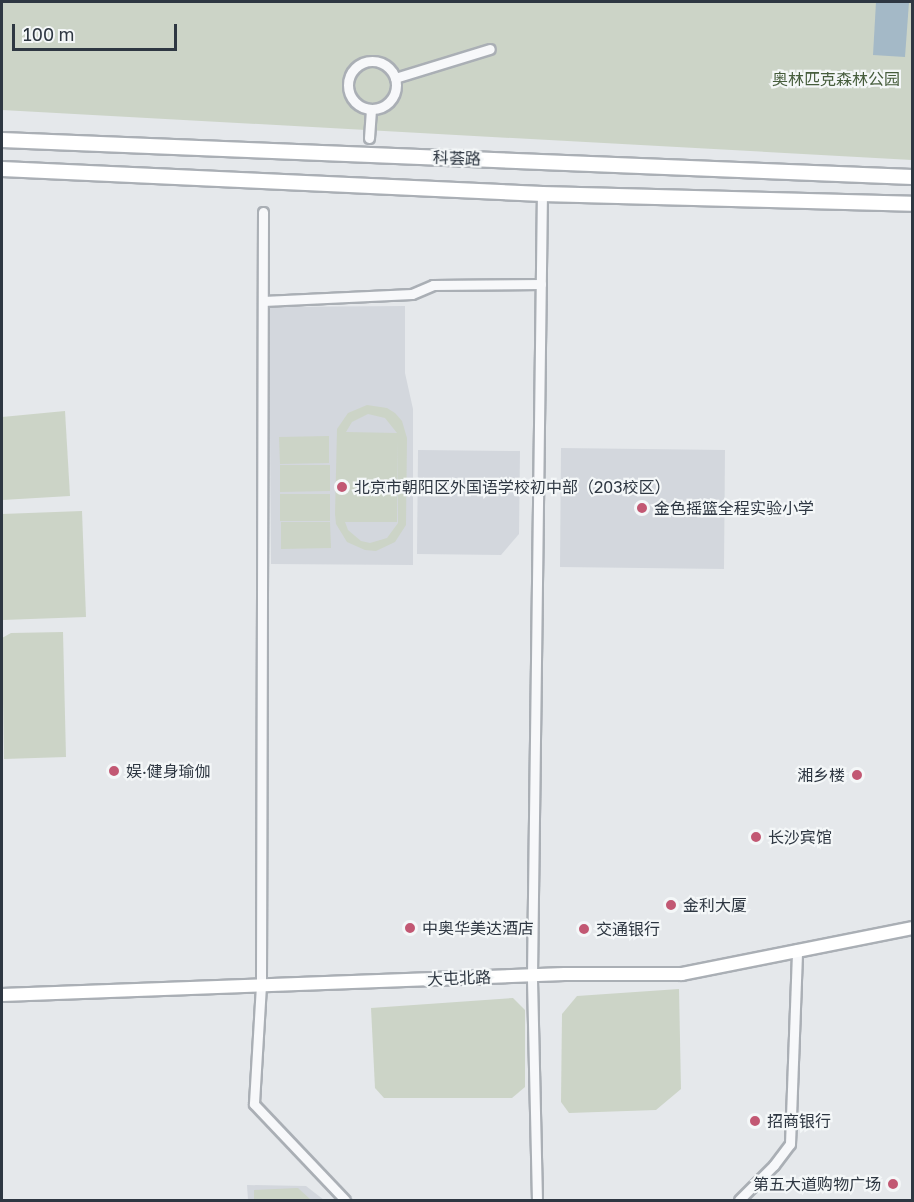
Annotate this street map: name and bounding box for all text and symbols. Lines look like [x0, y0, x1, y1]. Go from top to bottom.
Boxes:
scale bar [15, 12, 180, 50]
text: 100 m [23, 23, 74, 45]
park label: 奥林匹克森林公园 [772, 69, 900, 89]
street label: 科荟路 [433, 148, 481, 168]
place label: 北京市朝阳区外国语学校初中部（203校区） [354, 477, 671, 497]
marker: 北京市朝阳区外国语学校初中部（203校区） [335, 480, 349, 494]
place label: 金色摇篮全程实验小学 [654, 498, 814, 518]
marker: 金色摇篮全程实验小学 [635, 501, 649, 515]
place label: 娱·健身瑜伽 [126, 761, 211, 781]
marker: 娱·健身瑜伽 [107, 764, 121, 778]
place label: 湘乡楼 [797, 765, 845, 785]
marker: 湘乡楼 [850, 768, 864, 782]
place label: 长沙宾馆 [768, 827, 832, 847]
marker: 长沙宾馆 [749, 830, 763, 844]
place label: 金利大厦 [683, 895, 747, 915]
marker: 金利大厦 [664, 898, 678, 912]
place label: 中奥华美达酒店 [422, 918, 534, 938]
place label: 交通银行 [596, 919, 660, 939]
marker: 中奥华美达酒店 [403, 921, 417, 935]
marker: 交通银行 [577, 922, 591, 936]
street label: 大屯北路 [427, 967, 491, 989]
place label: 招商银行 [767, 1111, 831, 1131]
marker: 招商银行 [748, 1114, 762, 1128]
place label: 第五大道购物广场 [753, 1174, 881, 1194]
marker: 第五大道购物广场 [886, 1177, 900, 1191]

